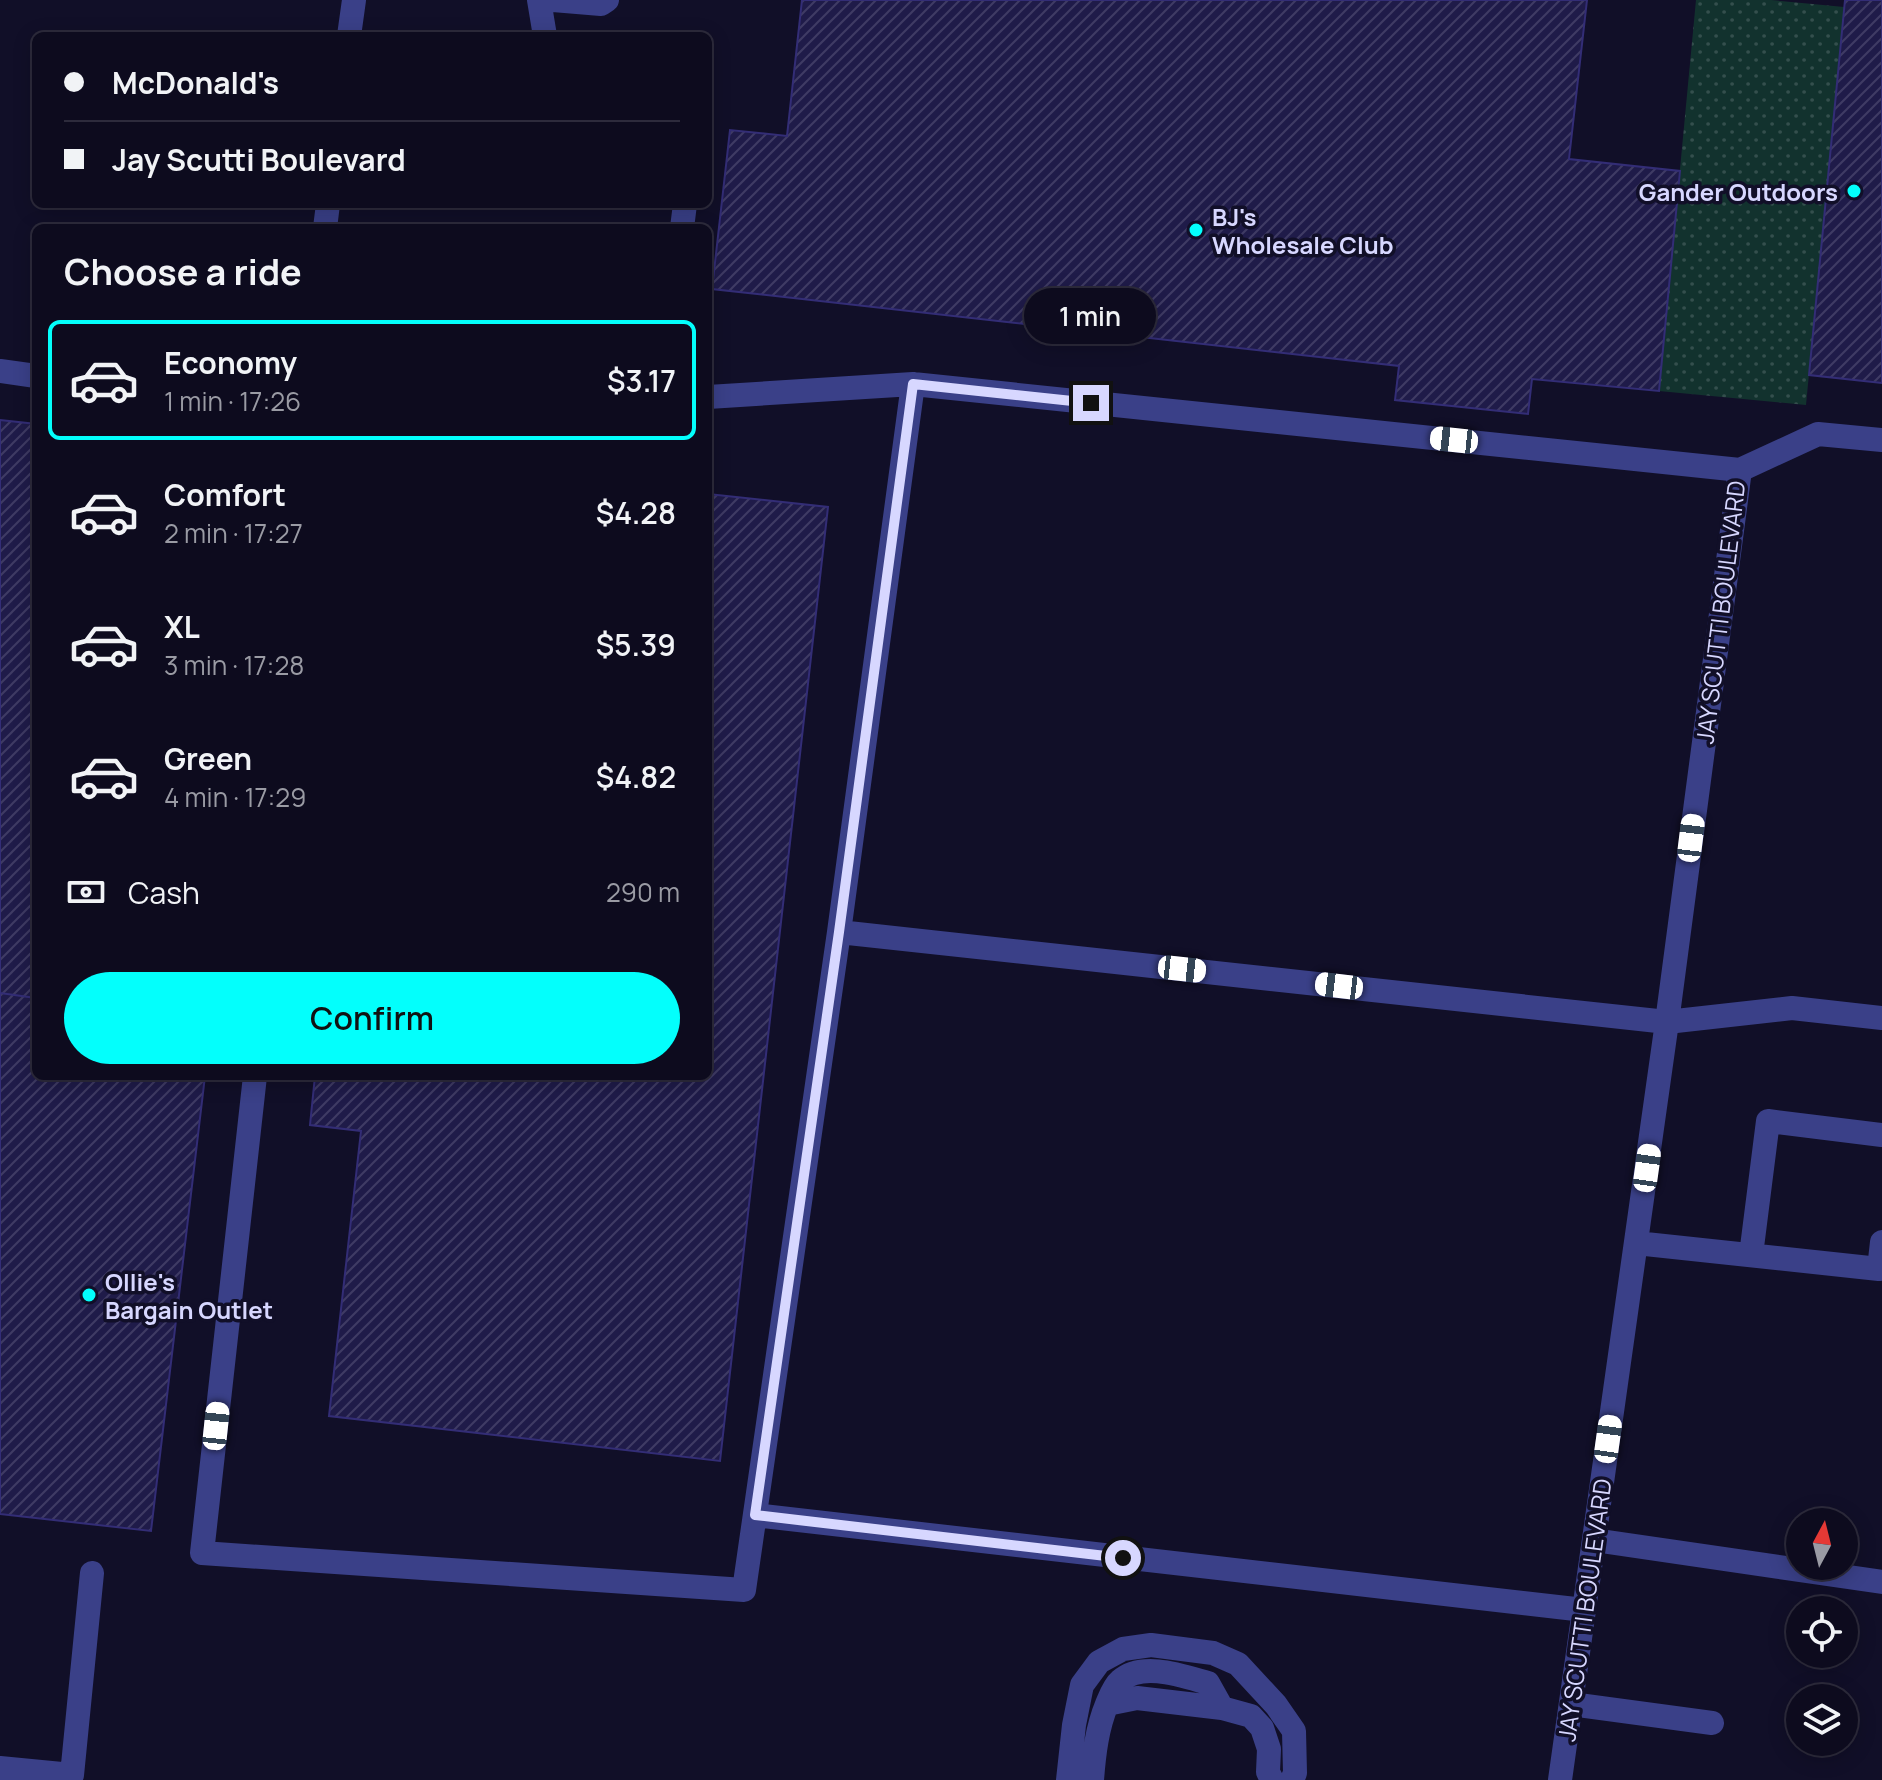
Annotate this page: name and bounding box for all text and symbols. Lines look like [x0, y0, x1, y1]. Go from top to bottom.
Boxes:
text: McDonald's [112, 62, 279, 103]
text: Jay Scutti Boulevard [112, 139, 406, 180]
place label: Gander Outdoors [1639, 175, 1838, 208]
marker: Gander Outdoors [1845, 182, 1863, 200]
place label: BJ's Wholesale Club [1212, 200, 1394, 261]
marker: BJ's Wholesale Club [1187, 221, 1205, 239]
text: Choose a ride [64, 247, 302, 296]
callout: 1 min [1025, 287, 1157, 343]
text: 1 min [1059, 298, 1121, 334]
text: Economy [164, 342, 297, 383]
icon: car [68, 344, 140, 416]
text: $3.17 [607, 360, 676, 401]
text: 1 min · 17:26 [164, 383, 301, 419]
route end [1073, 385, 1109, 421]
car [1429, 426, 1479, 454]
text: Comfort [164, 474, 286, 515]
icon: car [68, 476, 140, 548]
street label: JAY SCUTTI BOULEVARD [1687, 478, 1753, 746]
text: $4.28 [596, 492, 676, 533]
text: 2 min · 17:27 [164, 515, 303, 551]
text: XL [164, 606, 200, 647]
icon: car [68, 608, 140, 680]
text: $5.39 [596, 624, 676, 665]
text: 3 min · 17:28 [164, 647, 304, 683]
text: Green [164, 738, 252, 779]
icon: car [68, 740, 140, 812]
text: $4.82 [596, 756, 676, 797]
text: 4 min · 17:29 [164, 779, 306, 815]
car [1676, 813, 1706, 863]
icon: cash [64, 870, 108, 914]
text: Cash [128, 872, 200, 913]
text: 290 m [606, 874, 680, 910]
car [1157, 955, 1207, 983]
car [1314, 971, 1364, 1001]
button: Confirm [64, 972, 680, 1064]
car [1632, 1143, 1662, 1193]
place label: Ollie's Bargain Outlet [105, 1265, 273, 1326]
marker: Ollie's Bargain Outlet [80, 1286, 98, 1304]
car [202, 1401, 230, 1451]
car [1593, 1414, 1623, 1464]
street label: JAY SCUTTI BOULEVARD [1549, 1476, 1619, 1744]
north arrow [1786, 1508, 1858, 1580]
map controls [1786, 1508, 1858, 1756]
route start [1105, 1540, 1141, 1576]
button: locate [1786, 1596, 1858, 1668]
button: layers [1786, 1684, 1858, 1756]

